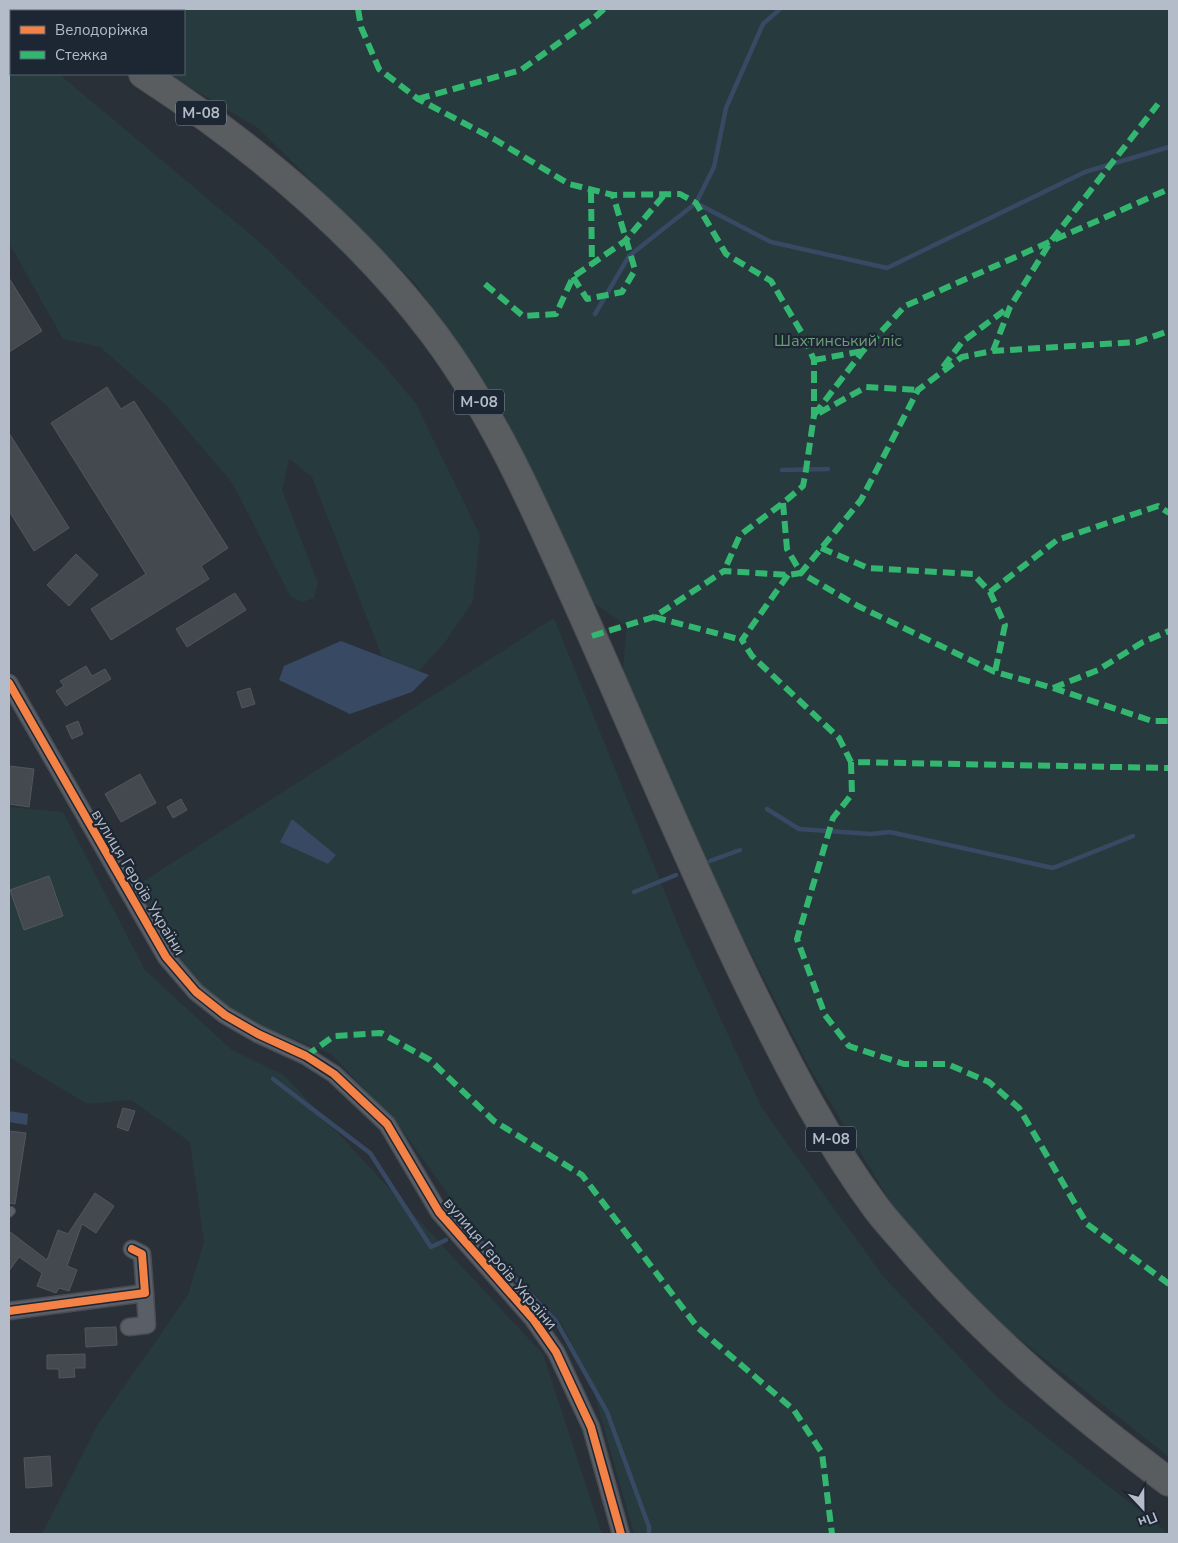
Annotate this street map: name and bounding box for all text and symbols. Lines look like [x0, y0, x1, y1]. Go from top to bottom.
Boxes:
legend [10, 10, 185, 75]
text: Велодоріжка [55, 20, 148, 40]
text: Стежка [55, 45, 108, 65]
road number: М-08 [176, 100, 226, 126]
park label: Шахтинський ліс [774, 330, 902, 352]
road number: М-08 [454, 390, 504, 414]
street label: вулиця Героїв України [86, 805, 191, 960]
road number: М-08 [806, 1126, 856, 1152]
street label: вулиця Героїв України [438, 1193, 562, 1335]
north arrow [1118, 1483, 1168, 1533]
text: Пн [1135, 1507, 1160, 1532]

